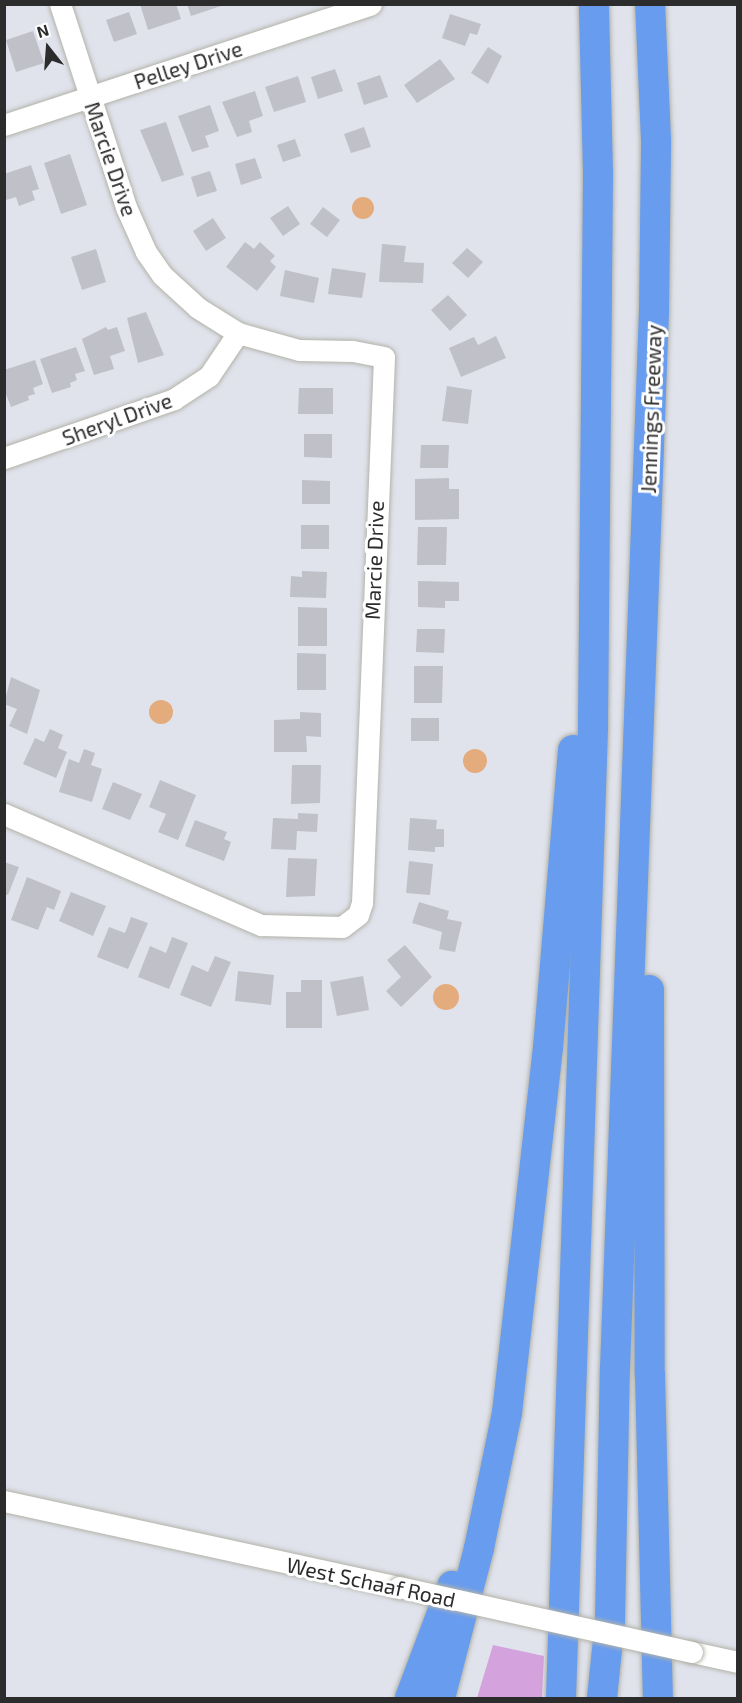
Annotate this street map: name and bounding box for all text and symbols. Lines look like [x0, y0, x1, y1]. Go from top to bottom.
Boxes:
north arrow [18, 18, 78, 78]
text: N [34, 20, 51, 41]
street label: Pelley Drive [130, 36, 246, 94]
street label: Marcie Drive [80, 98, 142, 220]
street label: Jennings Freeway [635, 324, 667, 494]
street label: Sheryl Drive [58, 387, 176, 451]
street label: Marcie Drive [359, 500, 389, 620]
street label: West Schaaf Road [284, 1552, 458, 1612]

